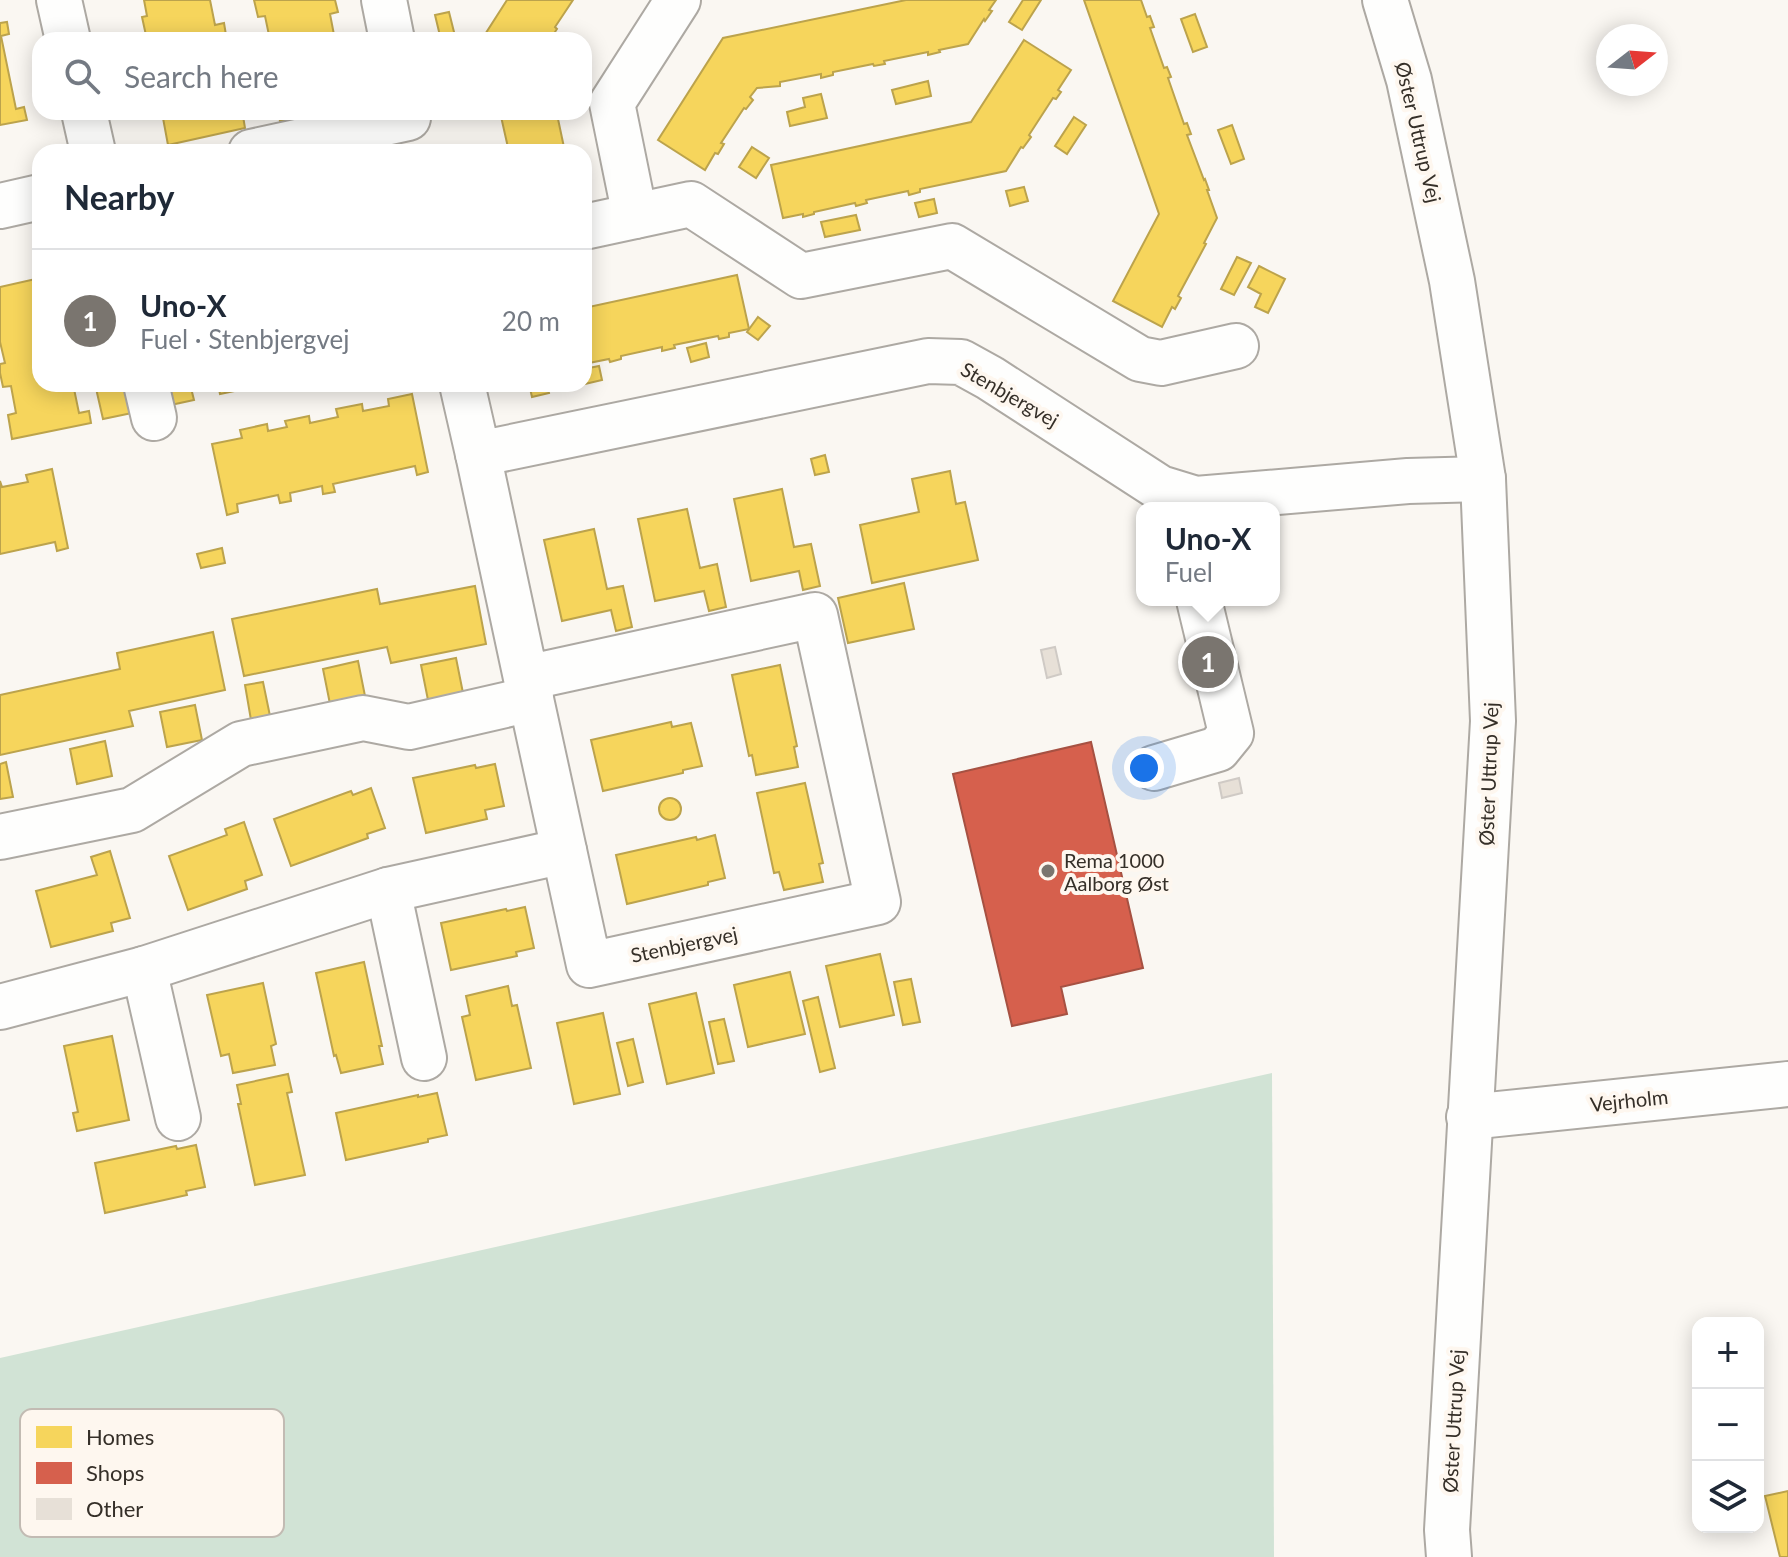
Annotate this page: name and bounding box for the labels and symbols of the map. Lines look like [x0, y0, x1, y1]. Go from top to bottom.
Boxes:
north arrow [1596, 24, 1668, 96]
street label: Øster Uttrup Vej [1391, 59, 1447, 205]
street label: Stenbjergvej [957, 356, 1063, 432]
pin: 1 [1182, 632, 1234, 692]
street label: Øster Uttrup Vej [1473, 702, 1503, 846]
your location [1124, 748, 1164, 788]
place label: Rema 1000 Aalborg Øst [1064, 848, 1169, 895]
marker: Rema 1000 Aalborg Øst [1039, 862, 1057, 880]
street label: Stenbjergvej [628, 921, 740, 967]
street label: Vejrholm [1589, 1084, 1669, 1116]
street label: Øster Uttrup Vej [1437, 1349, 1469, 1493]
legend [20, 1409, 284, 1537]
text: Homes [86, 1423, 154, 1450]
text: Shops [86, 1459, 144, 1486]
text: Other [86, 1495, 143, 1522]

